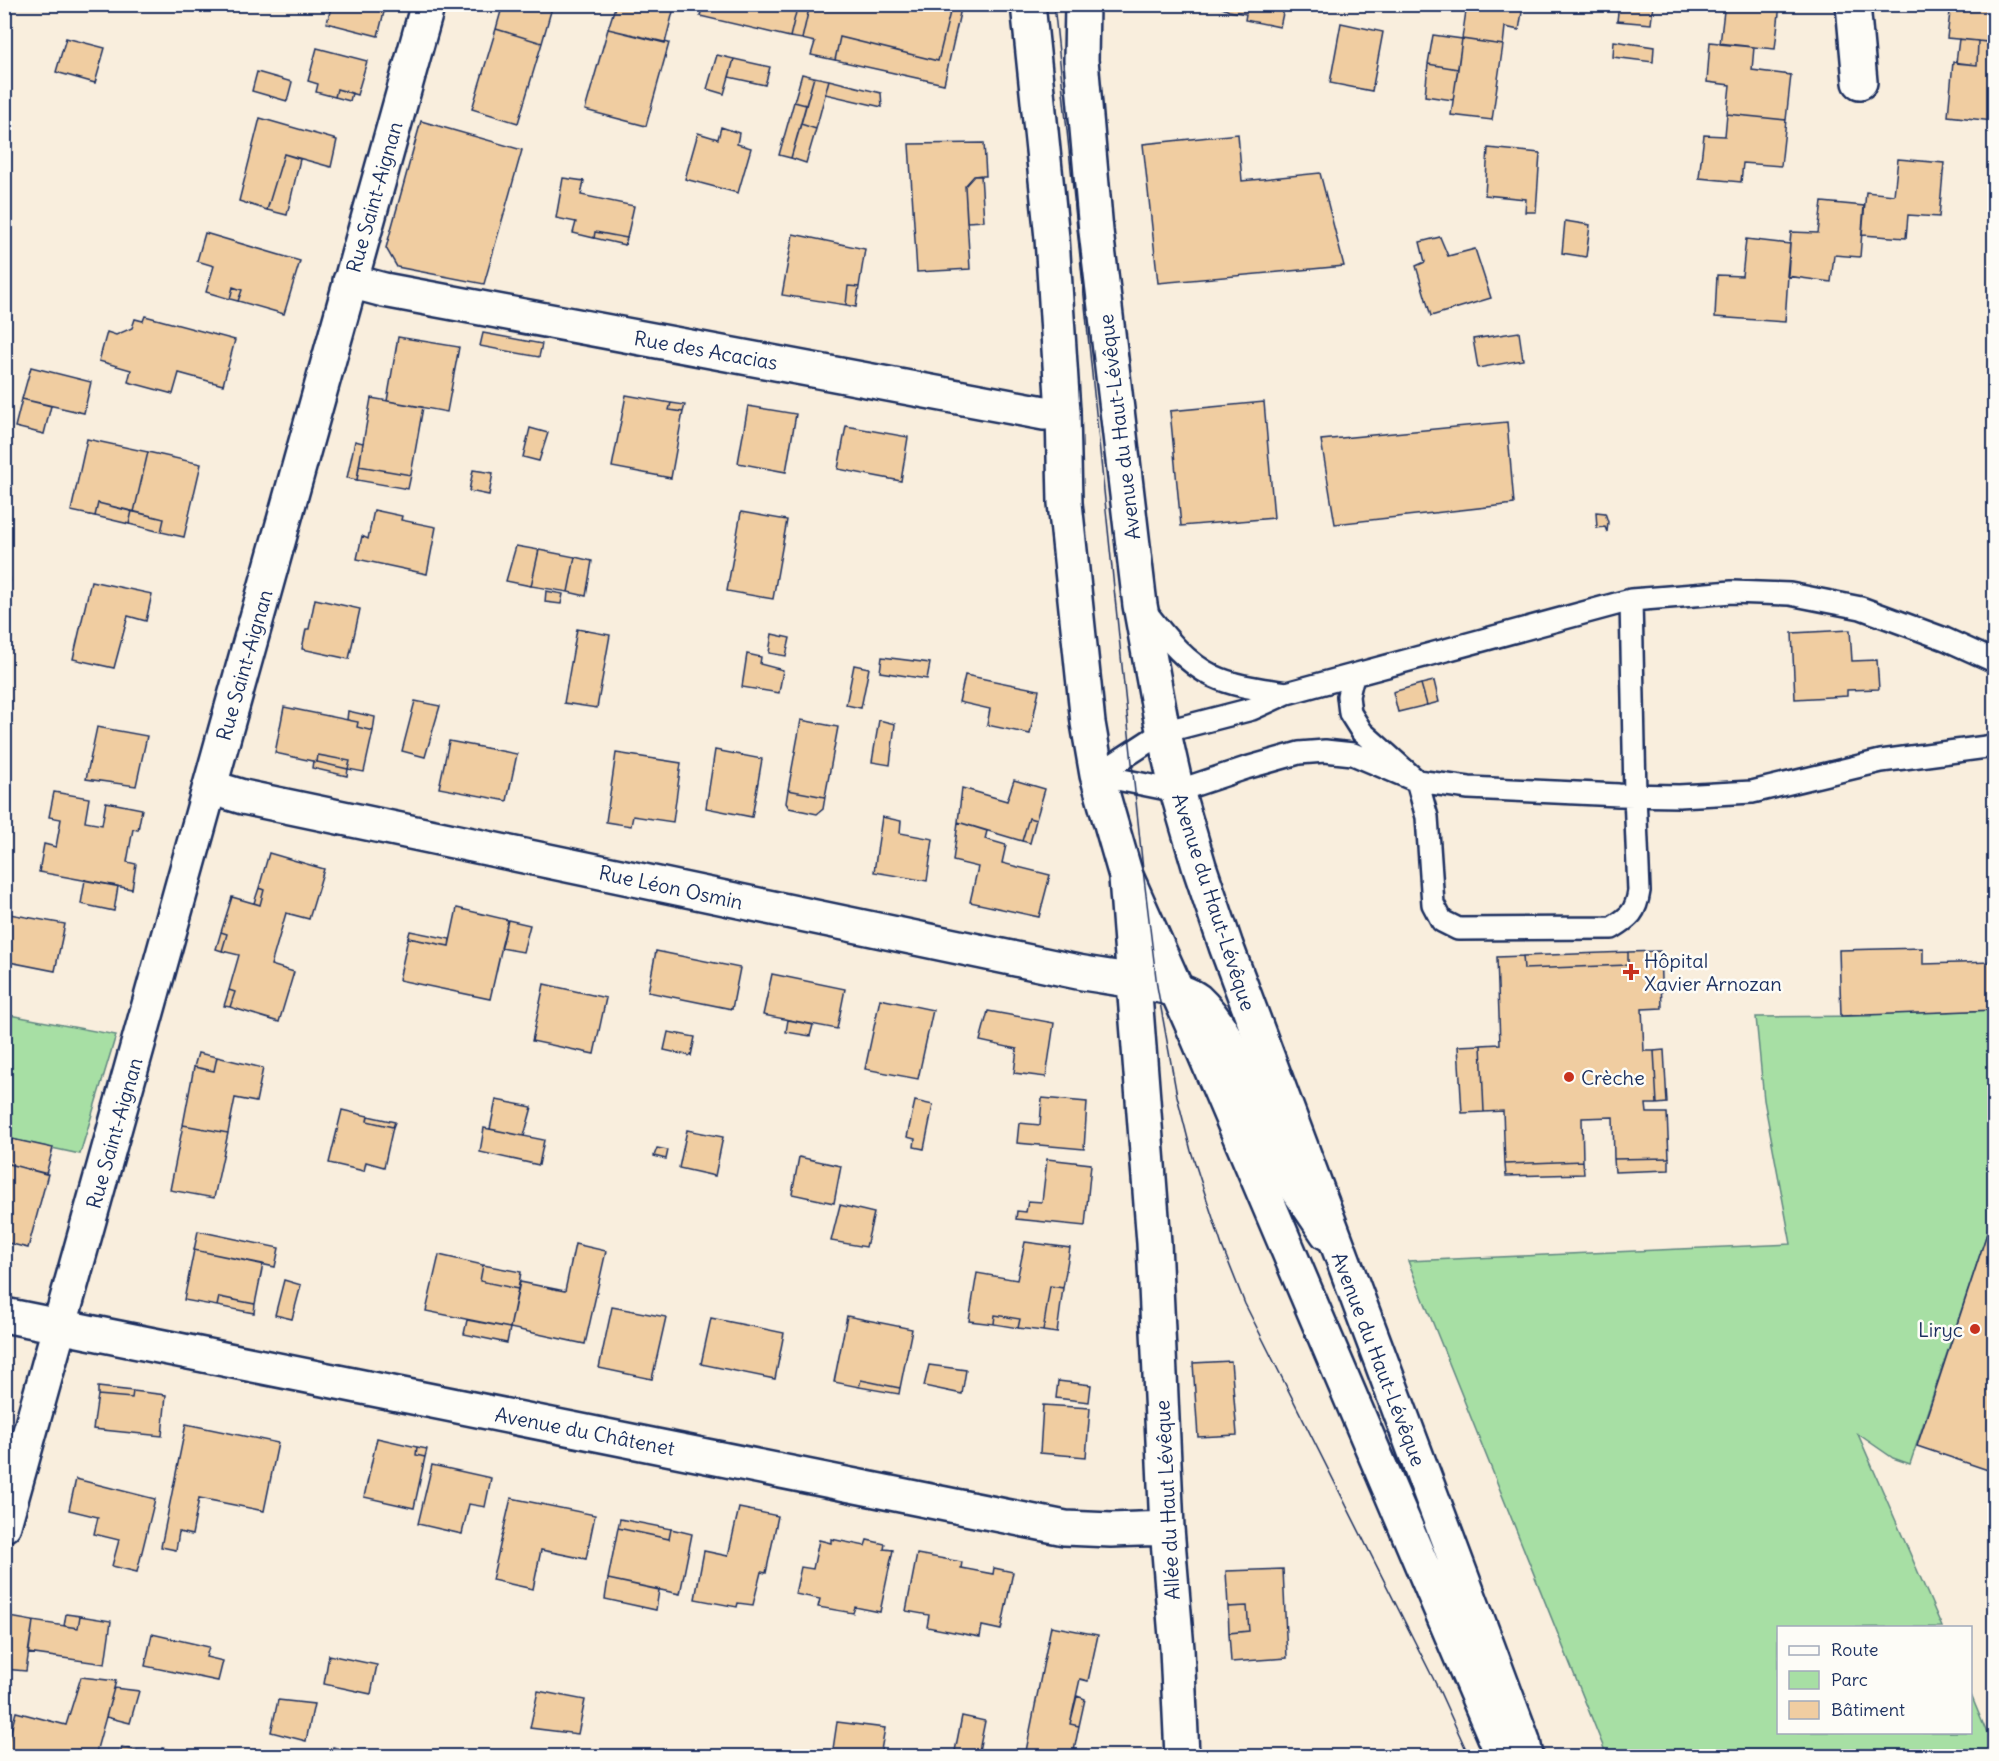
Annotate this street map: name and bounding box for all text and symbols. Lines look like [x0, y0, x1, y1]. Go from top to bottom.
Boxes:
street label: Rue Saint-Aignan [340, 119, 408, 275]
street label: Avenue du Haut-Lévêque [1093, 313, 1145, 541]
street label: Rue des Acacias [632, 325, 780, 375]
street label: Rue Saint-Aignan [210, 587, 278, 743]
street label: Avenue du Haut-Lévêque [1167, 790, 1261, 1014]
street label: Rue Léon Osmin [597, 860, 745, 914]
place label: Hôpital Xavier Arnozan [1644, 948, 1782, 996]
marker: Hôpital Xavier Arnozan [1622, 963, 1640, 981]
street label: Rue Saint-Aignan [80, 1055, 148, 1211]
place label: Crèche [1581, 1065, 1645, 1090]
marker: Crèche [1562, 1070, 1576, 1084]
street label: Avenue du Haut-Lévêque [1327, 1248, 1431, 1470]
place label: Liryc [1918, 1317, 1963, 1342]
marker: Liryc [1968, 1322, 1982, 1336]
street label: Allée du Haut Lévêque [1149, 1399, 1185, 1601]
street label: Avenue du Châtenet [493, 1401, 677, 1461]
legend [1777, 1626, 1972, 1734]
text: Route [1831, 1638, 1879, 1661]
text: Parc [1831, 1668, 1868, 1691]
text: Bâtiment [1831, 1698, 1905, 1721]

